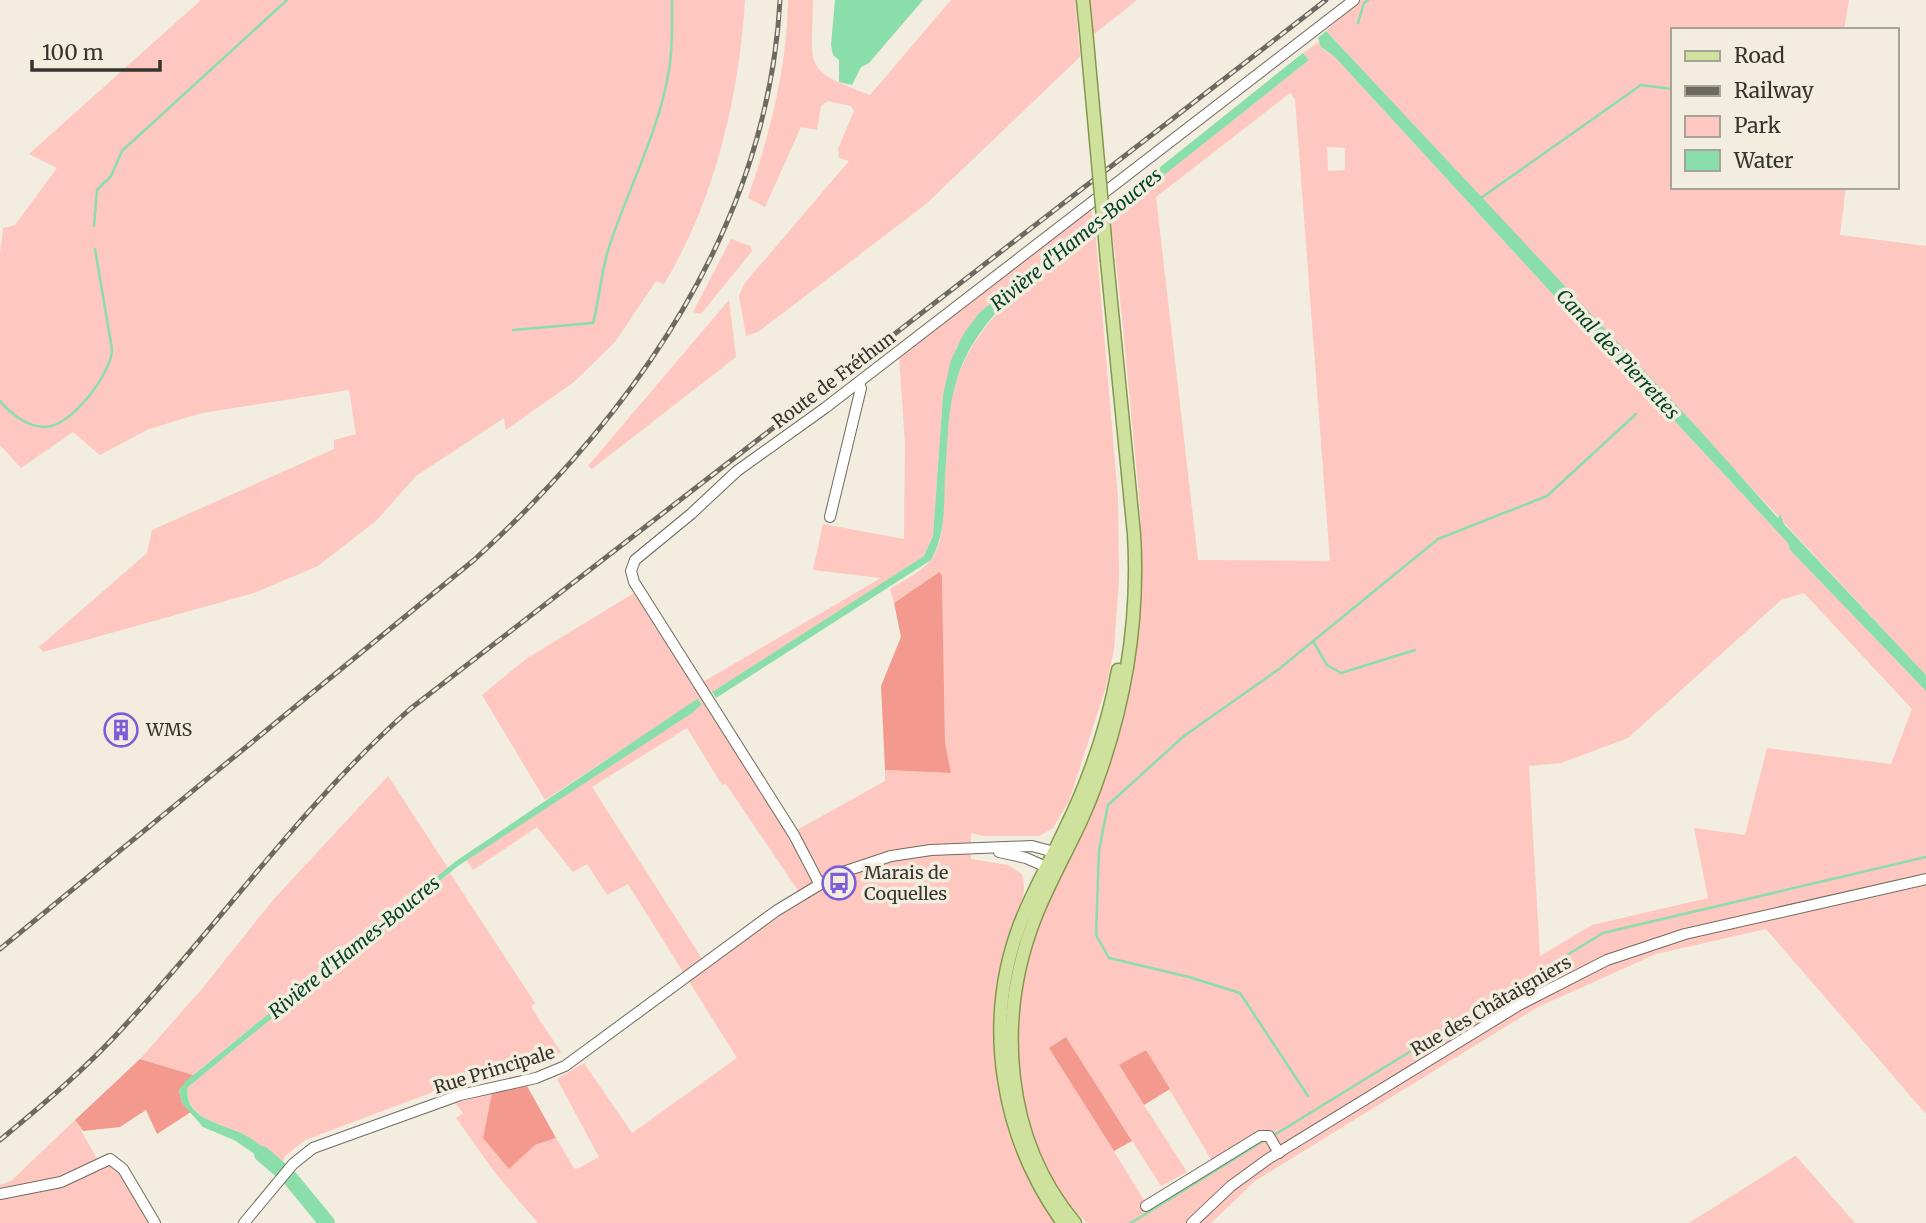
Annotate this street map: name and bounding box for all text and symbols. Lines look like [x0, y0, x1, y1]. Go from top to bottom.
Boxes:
scale bar [32, 28, 159, 72]
legend [1671, 28, 1898, 189]
text: 100 m [42, 39, 104, 66]
text: Road [1734, 42, 1785, 69]
text: Railway [1734, 77, 1815, 104]
text: Park [1734, 112, 1781, 139]
text: Water [1733, 147, 1793, 174]
water label: Rivière d'Hames-Boucres [986, 163, 1166, 315]
water label: Canal des Pierrettes [1551, 284, 1685, 424]
street label: Route de Fréthun [768, 326, 900, 433]
building icon: WMS [102, 711, 140, 749]
place label: WMS [145, 718, 193, 741]
place label: Marais de Coquelles [864, 861, 948, 905]
bus stop icon: Marais de Coquelles [820, 864, 858, 902]
water label: Rivière d'Hames-Boucres [264, 871, 444, 1023]
street label: Rue des Châtaigniers [1406, 950, 1575, 1061]
street label: Rue Principale [431, 1040, 557, 1099]

